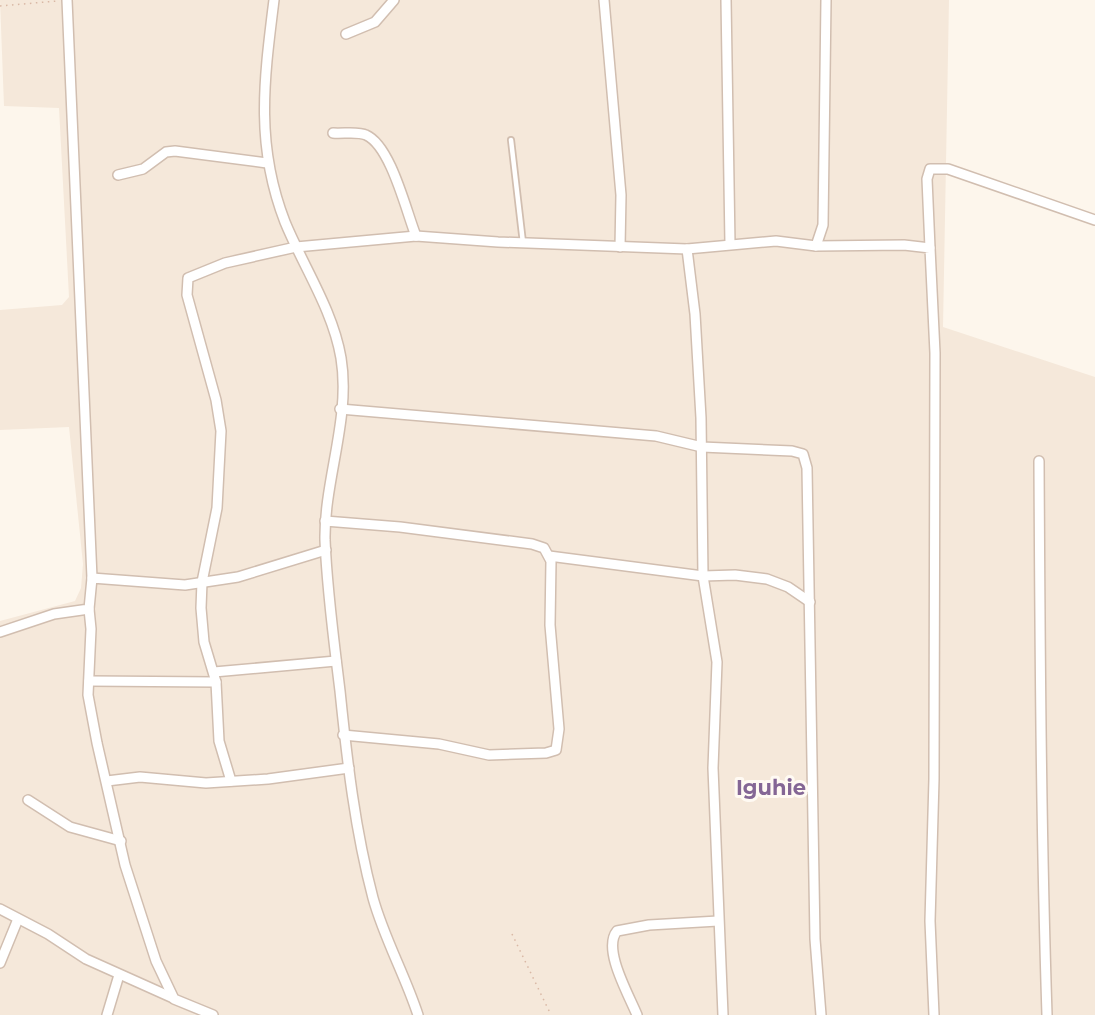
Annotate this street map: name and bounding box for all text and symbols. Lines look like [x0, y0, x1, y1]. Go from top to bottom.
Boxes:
district label: Iguhie [736, 775, 806, 800]

